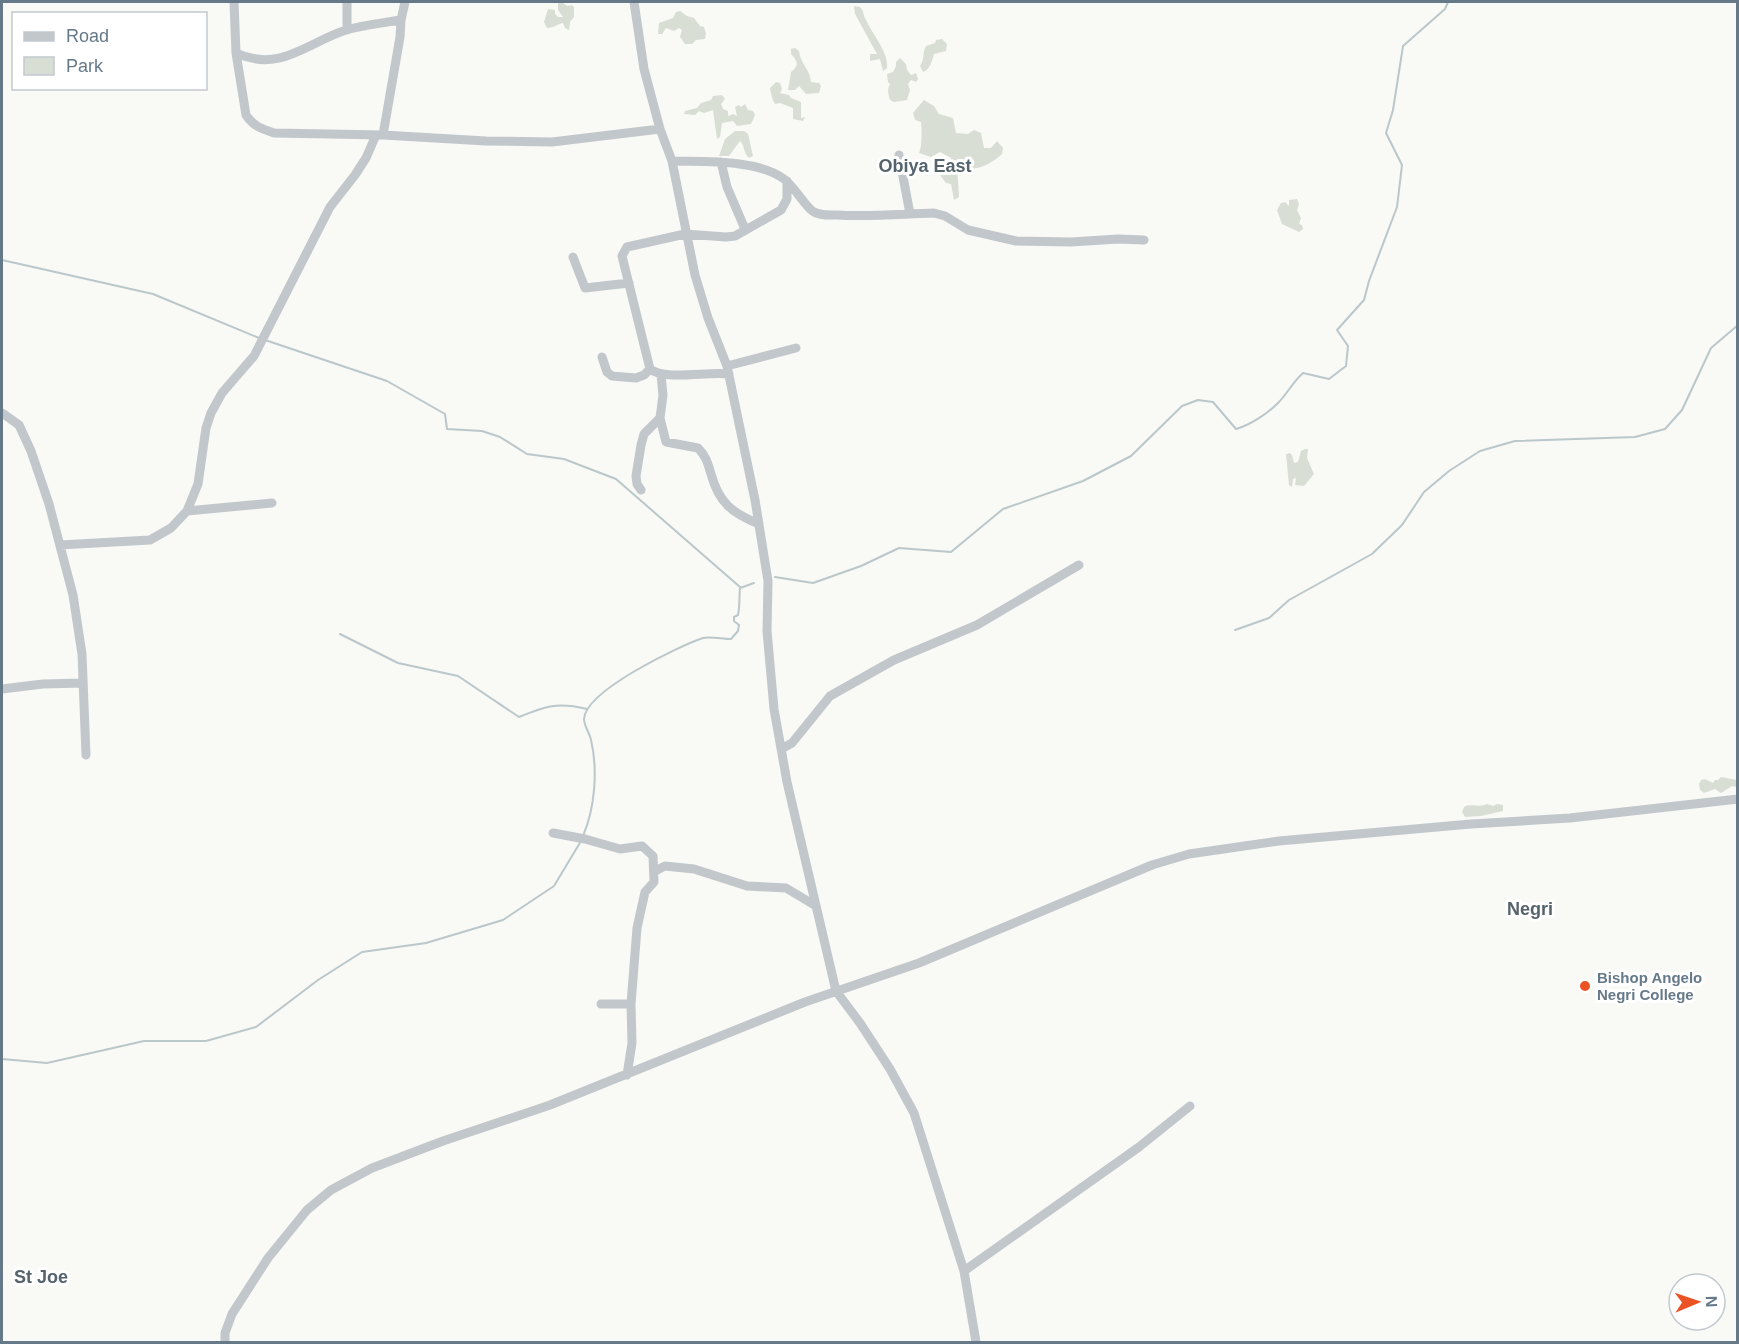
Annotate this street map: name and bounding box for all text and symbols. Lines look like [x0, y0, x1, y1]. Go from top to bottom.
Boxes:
legend [12, 12, 207, 90]
text: Road [66, 26, 109, 46]
text: Park [66, 56, 104, 76]
district label: Obiya East [878, 156, 972, 176]
district label: Negri [1507, 899, 1553, 919]
place label: Bishop Angelo Negri College [1597, 969, 1702, 1003]
marker: Bishop Angelo Negri College [1578, 979, 1592, 993]
district label: St Joe [14, 1267, 68, 1287]
north arrow [1667, 1272, 1727, 1332]
text: N [1703, 1295, 1720, 1308]

